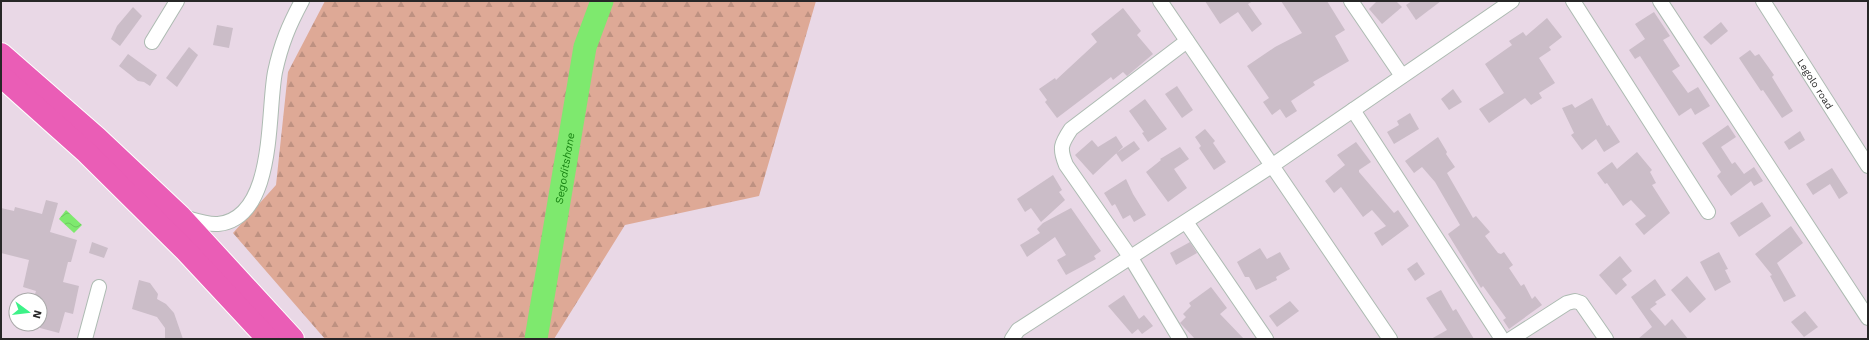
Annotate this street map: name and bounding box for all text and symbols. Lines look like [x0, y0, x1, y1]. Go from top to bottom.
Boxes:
street label: Legolo road [1795, 57, 1835, 111]
water label: Segoditshane [553, 132, 578, 205]
north arrow [8, 292, 48, 332]
text: N [30, 309, 45, 320]

